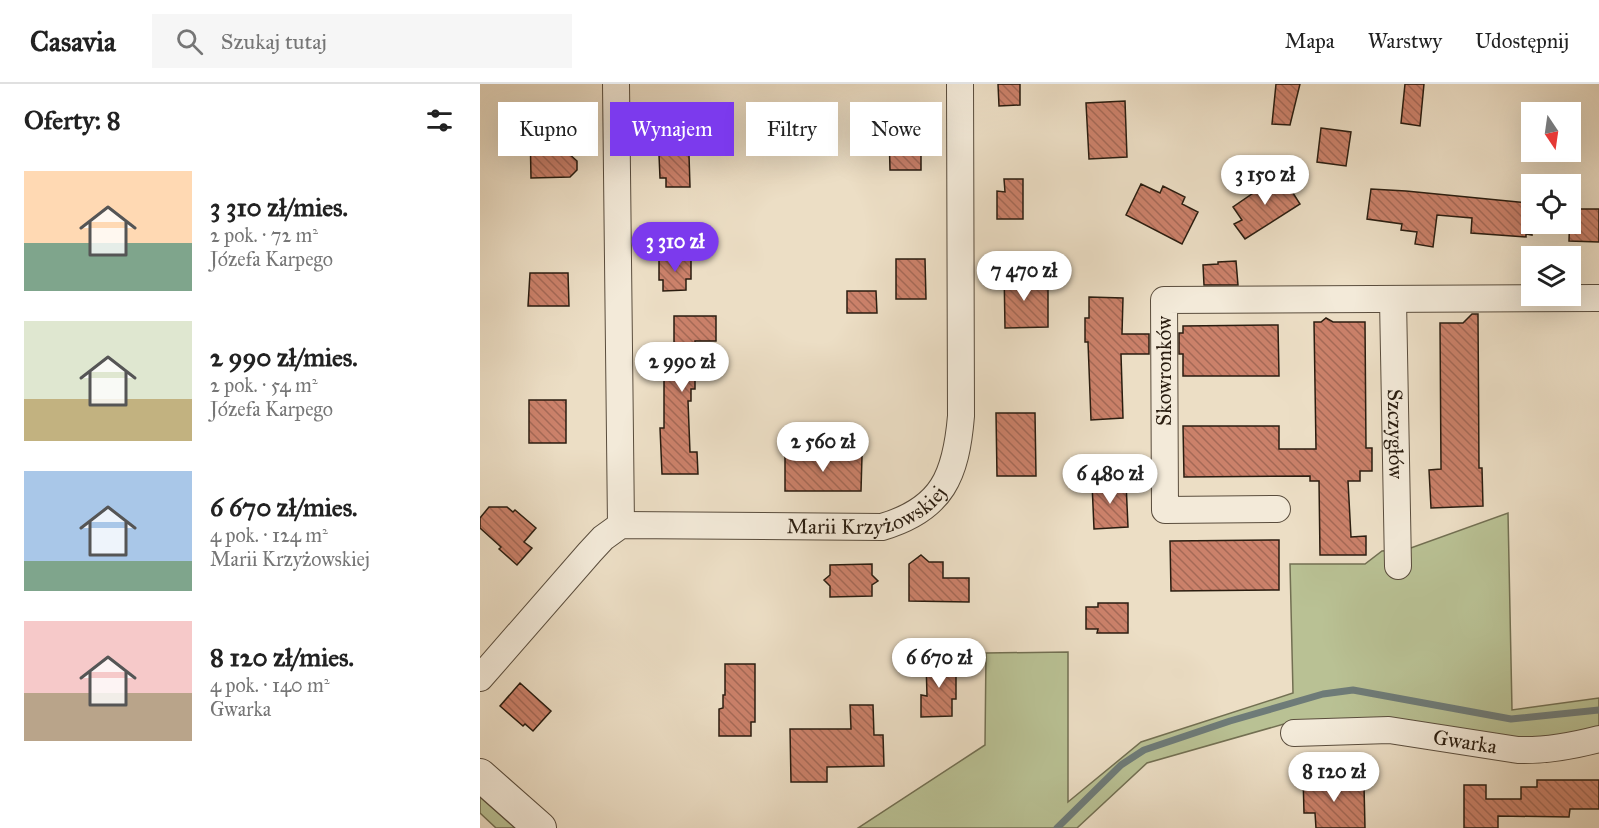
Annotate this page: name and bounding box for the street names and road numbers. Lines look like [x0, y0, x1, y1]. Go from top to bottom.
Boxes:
street label: Skowronków [1151, 316, 1177, 426]
street label: Szczygłów [1382, 389, 1409, 479]
street label: Marii Krzyżowskiej [786, 481, 952, 540]
street label: Gwarka [1431, 724, 1499, 760]

